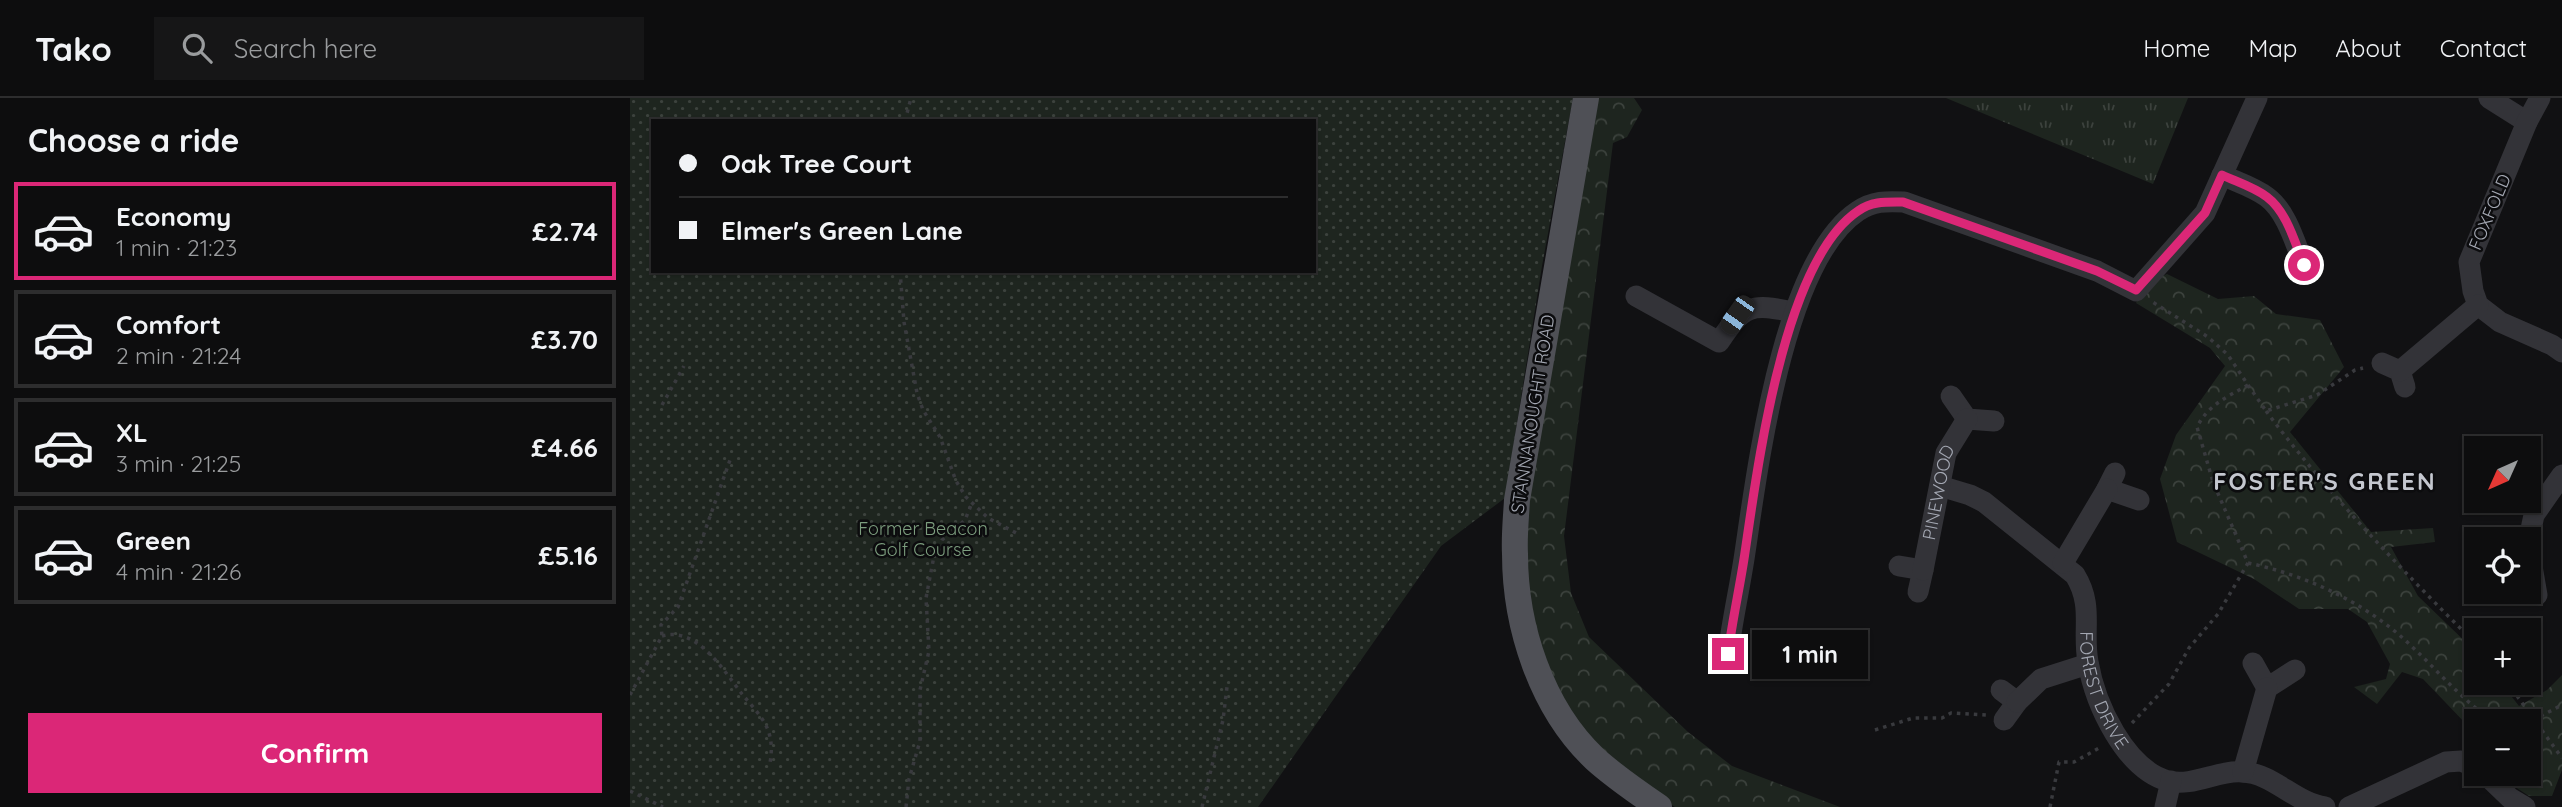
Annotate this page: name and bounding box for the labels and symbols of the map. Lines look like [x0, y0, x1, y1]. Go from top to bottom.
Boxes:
street label: FOXFOLD [2463, 170, 2516, 253]
route start [2288, 249, 2320, 281]
car [1717, 292, 1758, 338]
street label: STANNANOUGHT ROAD [1505, 313, 1560, 515]
north arrow [2464, 436, 2541, 513]
street label: PINEWOOD [1917, 440, 1960, 542]
district label: FOSTER'S GREEN [2213, 466, 2437, 496]
park label: Former Beacon Golf Course [858, 517, 988, 561]
callout: 1 min [1752, 630, 1868, 678]
street label: FOREST DRIVE [2075, 631, 2134, 753]
route end [1712, 638, 1744, 670]

